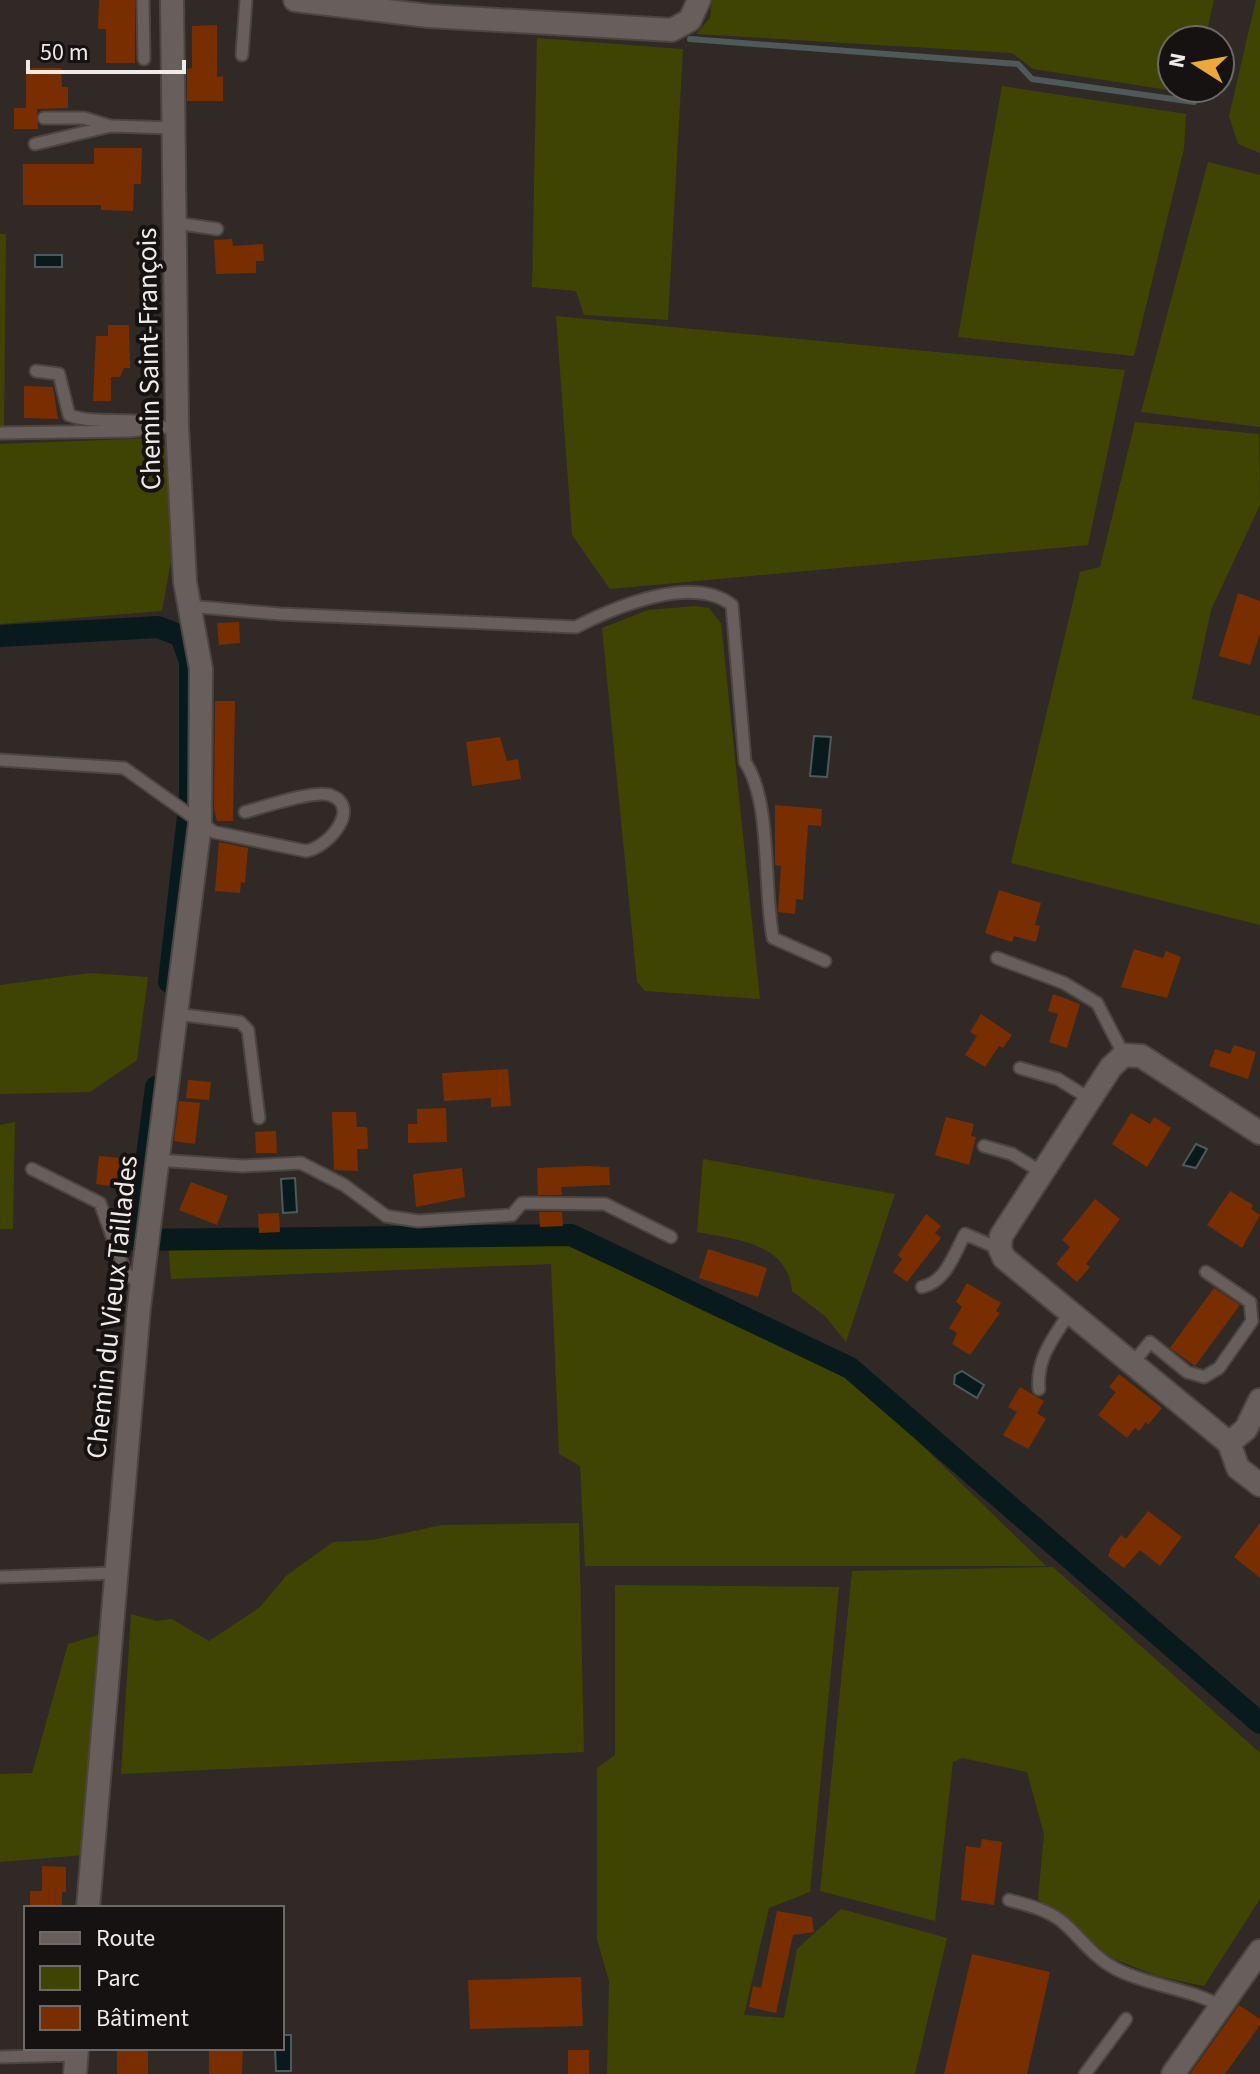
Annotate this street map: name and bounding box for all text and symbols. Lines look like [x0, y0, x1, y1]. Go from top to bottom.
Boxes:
scale bar [28, 24, 184, 74]
north arrow [1156, 24, 1236, 104]
text: 50 m [40, 35, 89, 70]
text: N [1160, 50, 1194, 71]
street label: Chemin Saint-François [127, 227, 171, 491]
street label: Chemin du Vieux Taillades [76, 1154, 148, 1461]
legend [24, 1906, 284, 2050]
text: Route [96, 1921, 155, 1956]
text: Parc [96, 1961, 140, 1996]
text: Bâtiment [96, 2001, 189, 2036]

